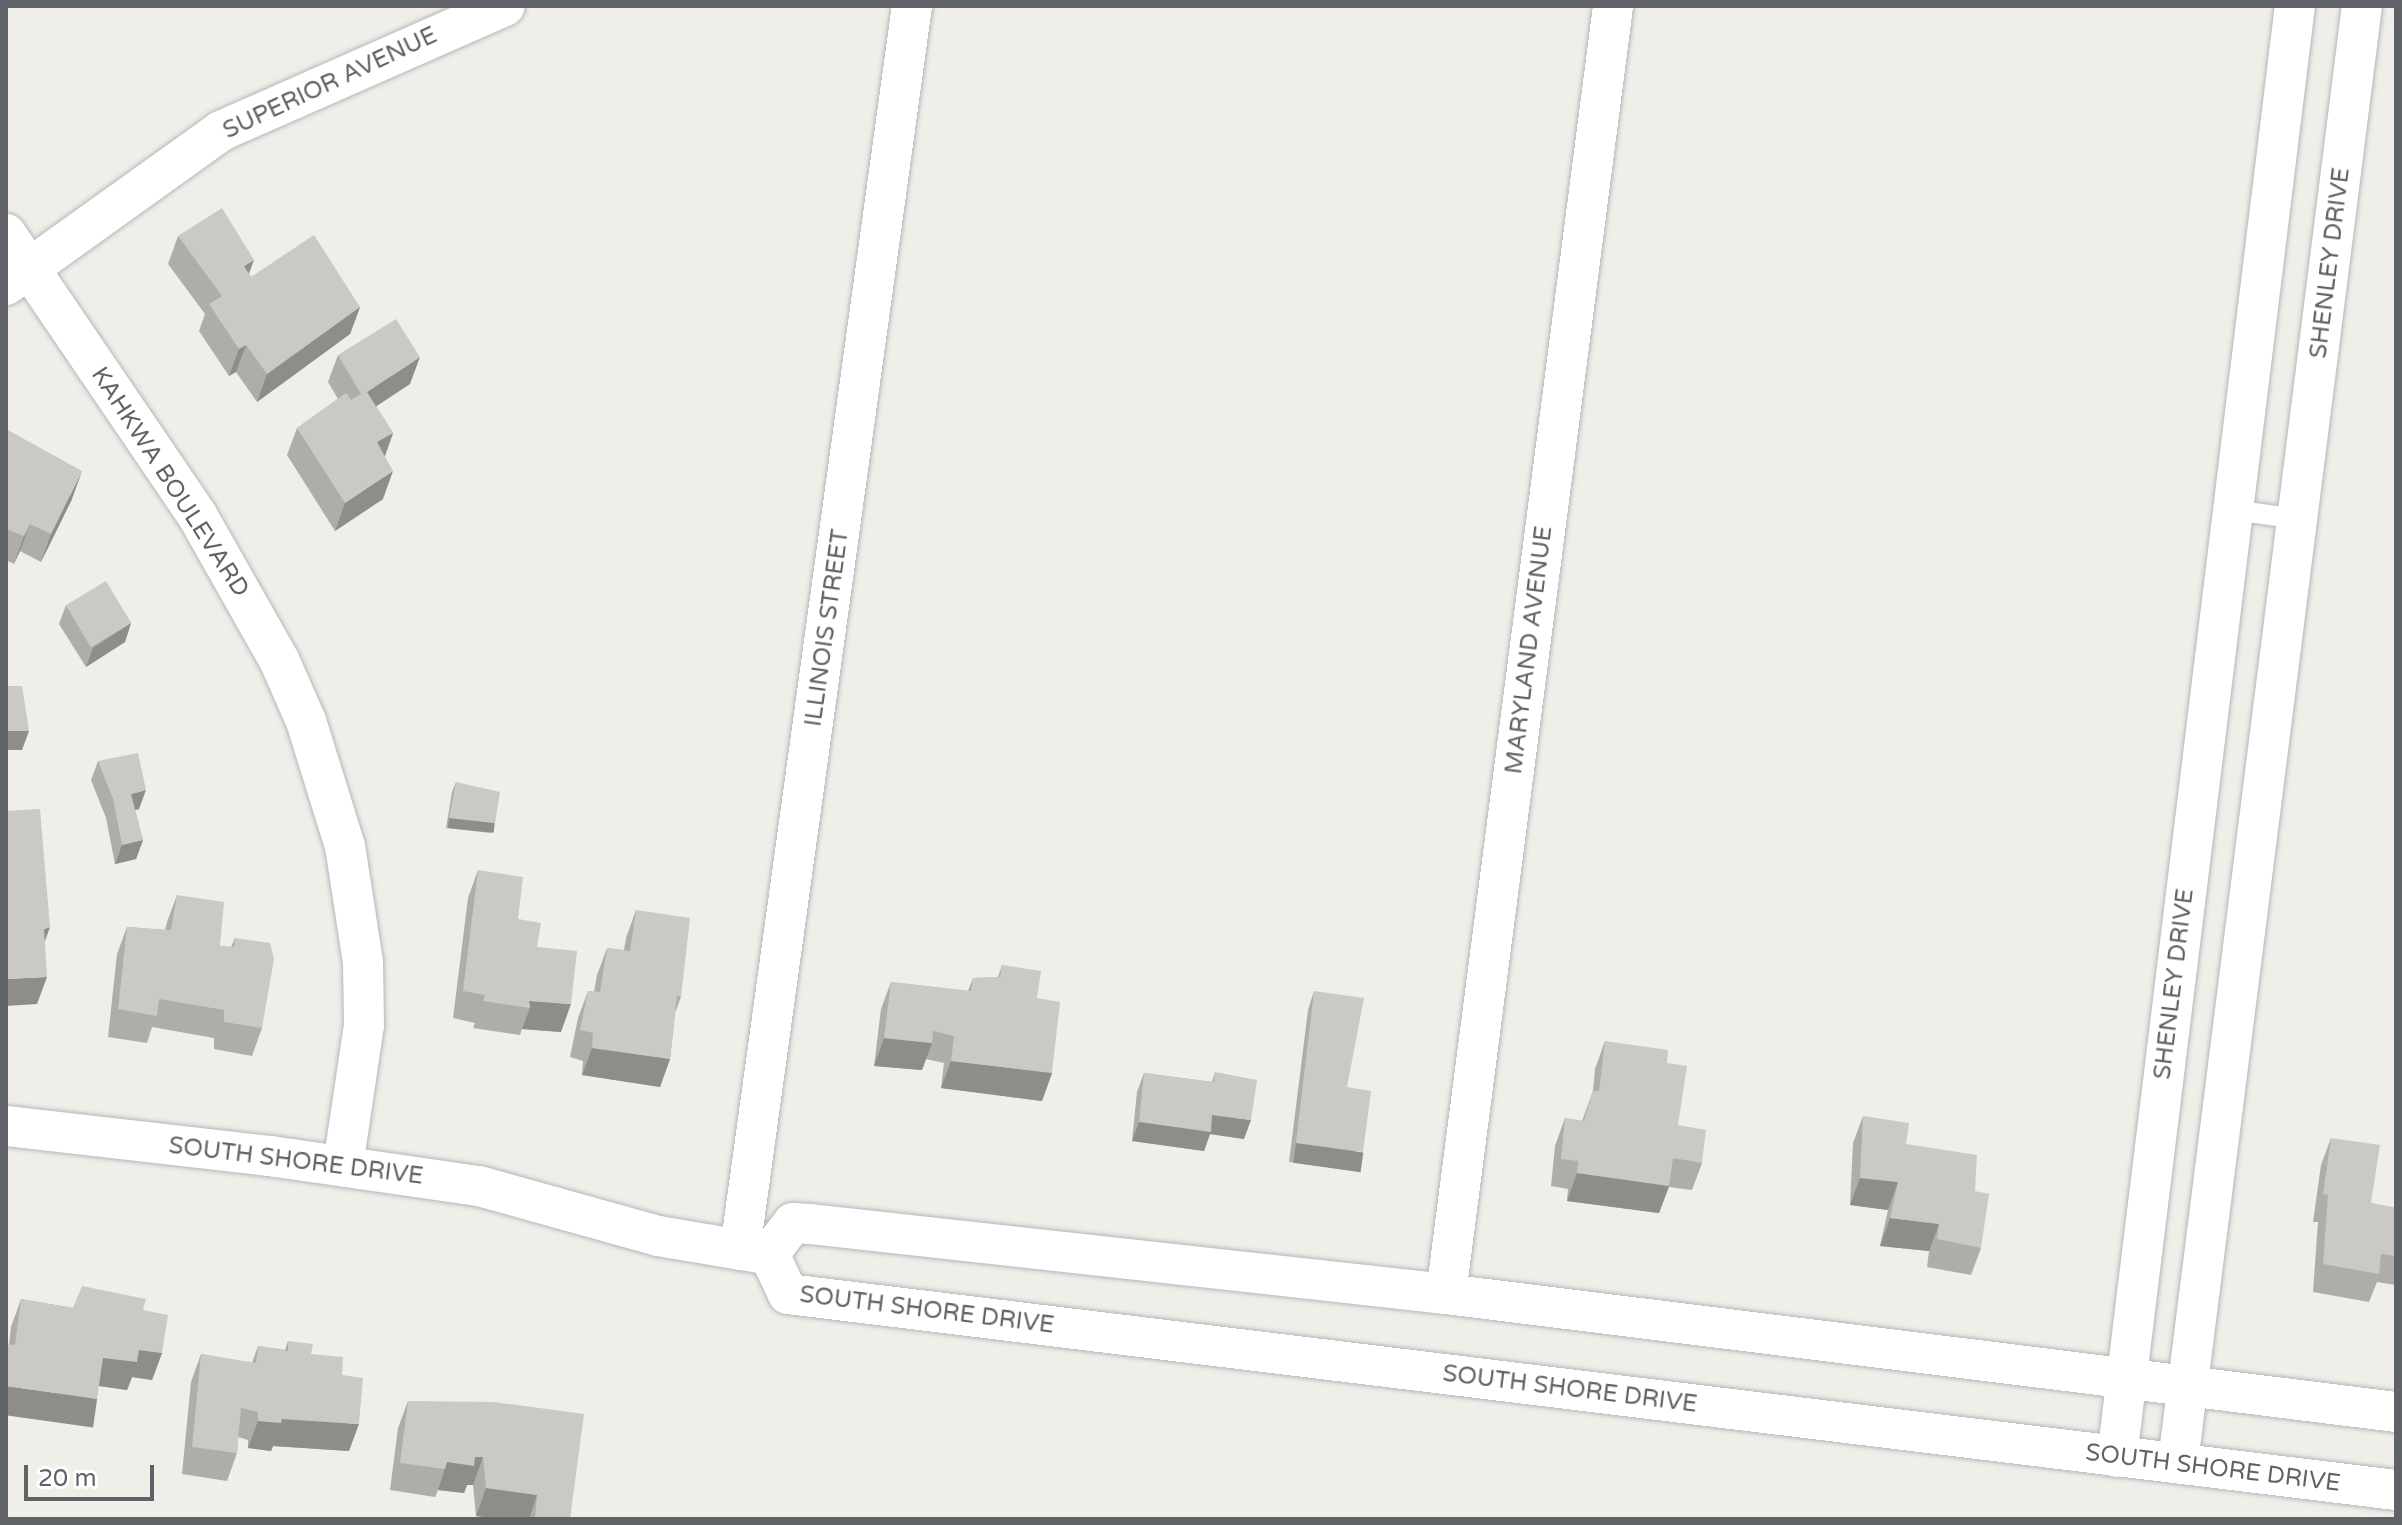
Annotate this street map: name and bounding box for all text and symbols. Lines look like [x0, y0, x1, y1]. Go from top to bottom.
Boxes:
street label: SUPERIOR AVENUE [218, 21, 442, 145]
street label: SHENLEY DRIVE [2304, 166, 2356, 360]
street label: KAHKWA BOULEVARD [85, 362, 255, 602]
street label: MARYLAND AVENUE [1499, 524, 1559, 776]
street label: ILLINOIS STREET [799, 528, 855, 728]
street label: SHENLEY DRIVE [2148, 887, 2200, 1081]
street label: SOUTH SHORE DRIVE [167, 1131, 425, 1191]
street label: SOUTH SHORE DRIVE [798, 1280, 1056, 1340]
street label: SOUTH SHORE DRIVE [1441, 1359, 1699, 1419]
street label: SOUTH SHORE DRIVE [2084, 1438, 2342, 1498]
scale bar [28, 1449, 158, 1499]
text: 20 m [38, 1464, 96, 1493]

